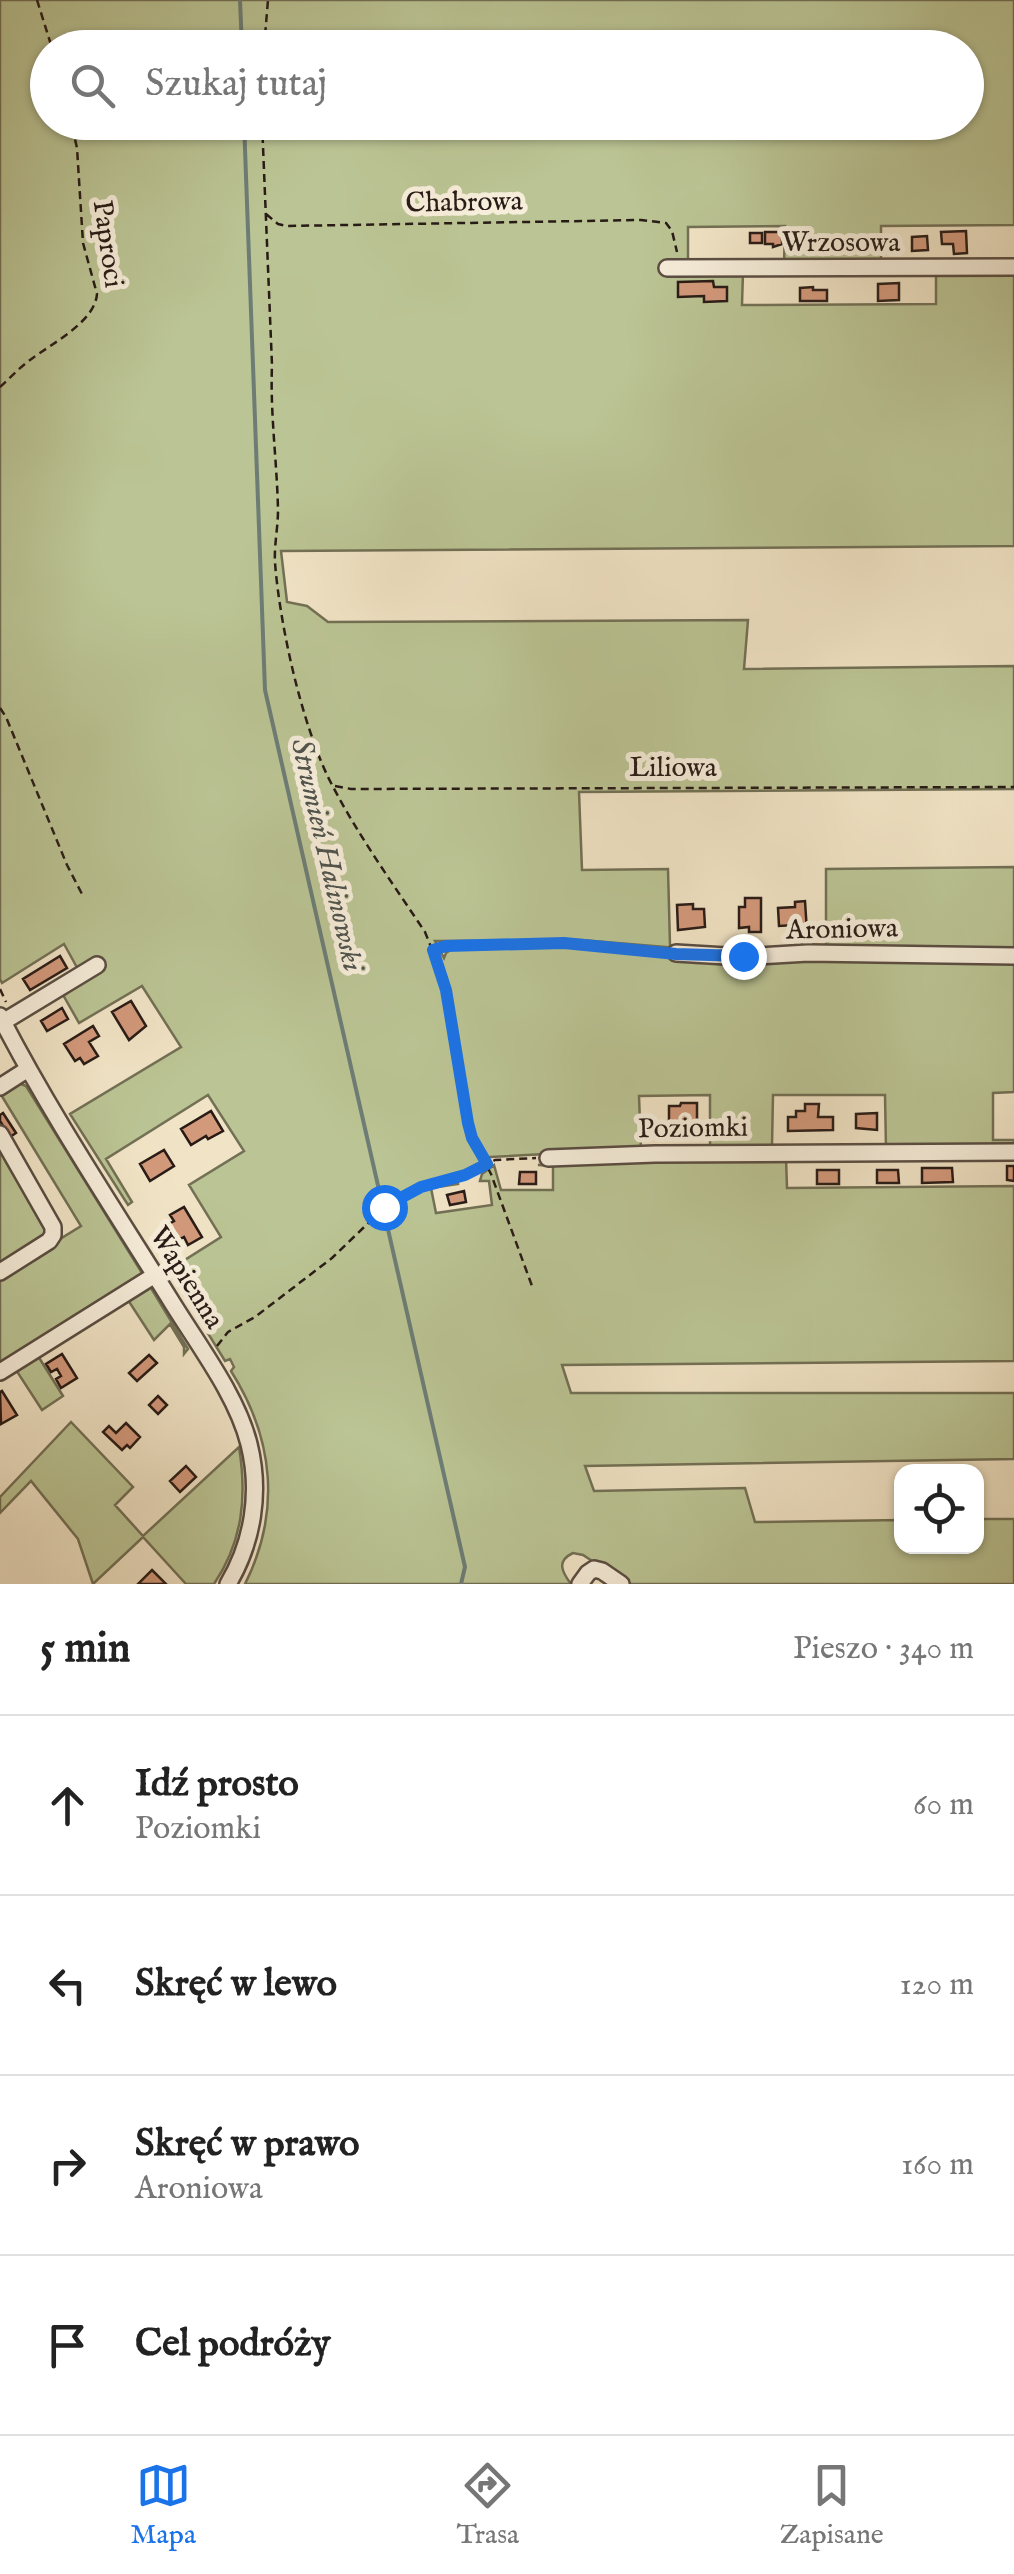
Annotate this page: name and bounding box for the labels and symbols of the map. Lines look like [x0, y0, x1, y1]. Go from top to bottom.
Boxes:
street label: Chabrowa [405, 184, 524, 222]
street label: Paproci [84, 198, 130, 290]
street label: Wrzosowa [782, 226, 901, 261]
water label: Strumień Halinowski [281, 735, 372, 977]
street label: Liliowa [629, 751, 718, 786]
street label: Aroniowa [785, 912, 899, 948]
route end [721, 934, 767, 980]
street label: Poziomki [638, 1111, 748, 1147]
route start [362, 1185, 408, 1231]
street label: Wapienna [141, 1220, 232, 1336]

